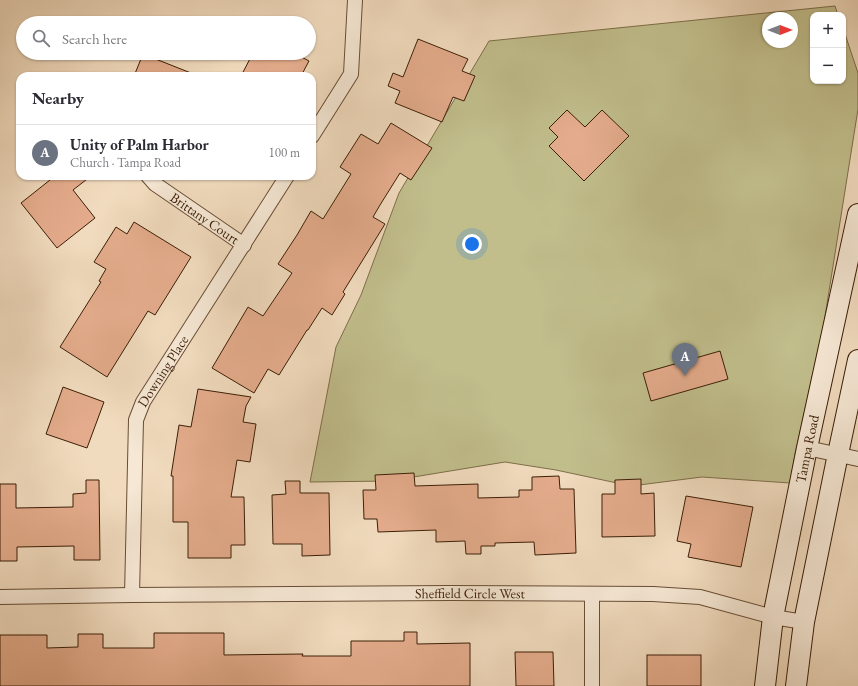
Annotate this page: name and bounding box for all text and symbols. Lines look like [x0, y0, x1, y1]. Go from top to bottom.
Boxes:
north arrow [762, 12, 798, 48]
map controls [810, 12, 846, 84]
button: + [810, 12, 846, 48]
search box [16, 16, 316, 60]
icon: search [30, 27, 52, 49]
text: Search here [62, 29, 127, 48]
button: − [810, 48, 846, 84]
text: Nearby [32, 87, 84, 109]
text: Unity of Palm Harbor [70, 135, 209, 154]
text: A [40, 144, 50, 161]
text: 100 m [269, 144, 300, 161]
text: Church · Tampa Road [70, 154, 181, 171]
street label: Brittany Court [167, 188, 243, 248]
your location [462, 234, 482, 254]
street label: Downing Place [133, 331, 193, 410]
pin: A [672, 343, 698, 376]
street label: Tampa Road [791, 412, 823, 485]
street label: Sheffield Circle West [415, 584, 526, 602]

